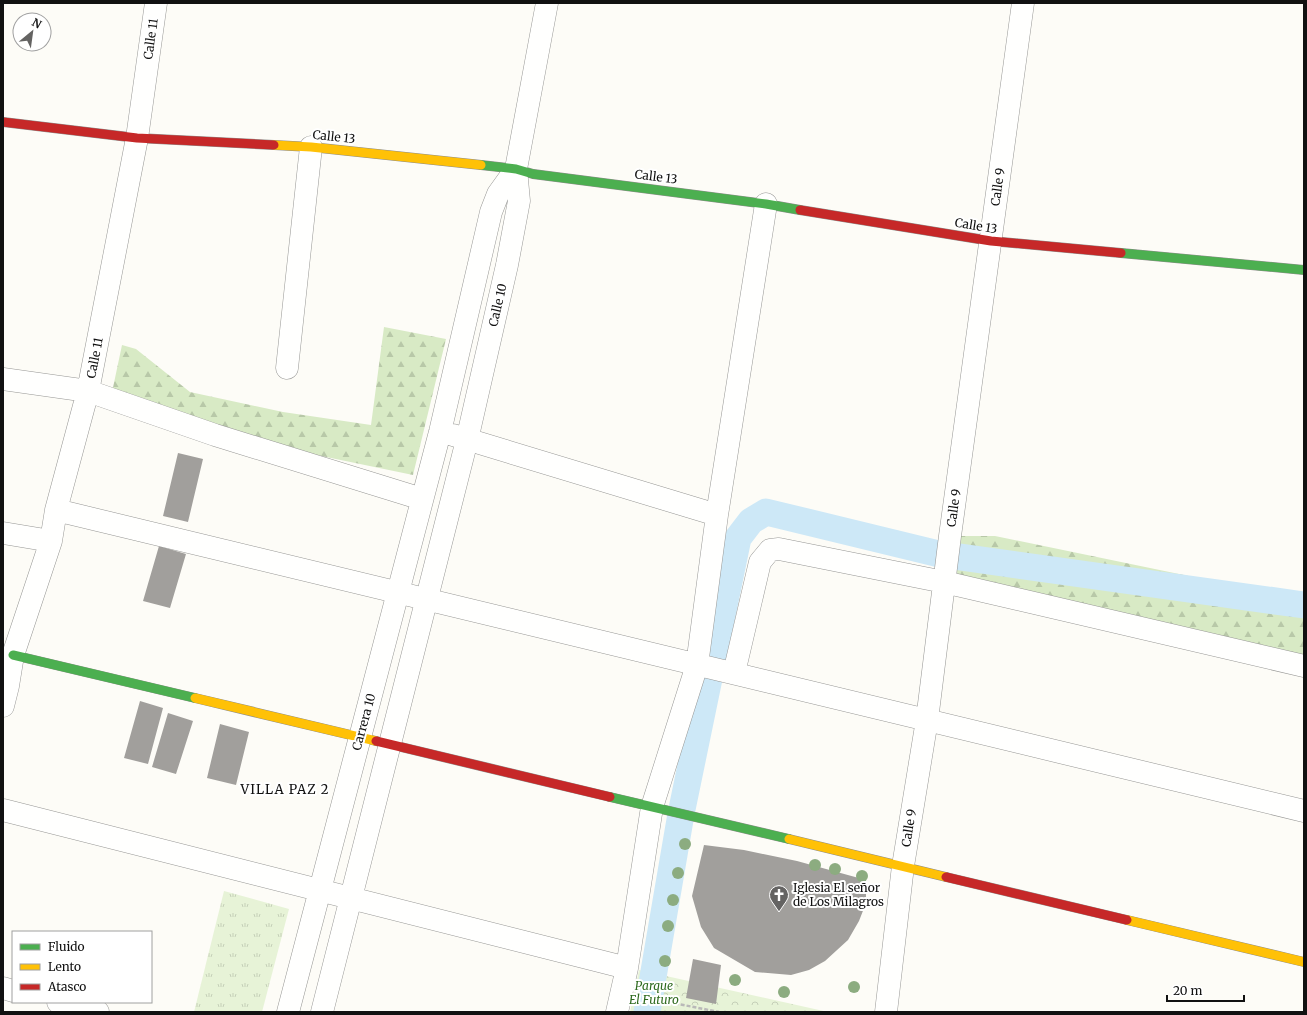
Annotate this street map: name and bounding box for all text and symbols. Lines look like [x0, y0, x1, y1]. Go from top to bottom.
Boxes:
north arrow [12, 12, 52, 52]
text: N [30, 15, 44, 32]
street label: Calle 11 [140, 17, 161, 61]
street label: Calle 13 [312, 127, 356, 146]
street label: Calle 13 [634, 166, 678, 187]
street label: Calle 9 [987, 167, 1008, 207]
street label: Calle 13 [954, 215, 999, 236]
street label: Calle 10 [485, 282, 510, 328]
street label: Calle 11 [83, 336, 106, 380]
street label: Calle 9 [943, 488, 964, 528]
street label: Carrera 10 [349, 692, 378, 752]
district label: VILLA PAZ 2 [239, 781, 330, 798]
street label: Calle 9 [898, 808, 919, 848]
place label: Iglesia El señor de Los Milagros [793, 880, 884, 909]
church icon: Iglesia El señor de Los Milagros [768, 884, 790, 912]
legend [12, 931, 152, 1003]
text: Fluido [48, 939, 85, 954]
text: Lento [48, 959, 81, 974]
scale bar [1167, 977, 1244, 1003]
park label: Parque El Futuro [629, 978, 679, 1007]
text: Atasco [47, 979, 86, 994]
text: 20 m [1173, 983, 1202, 998]

